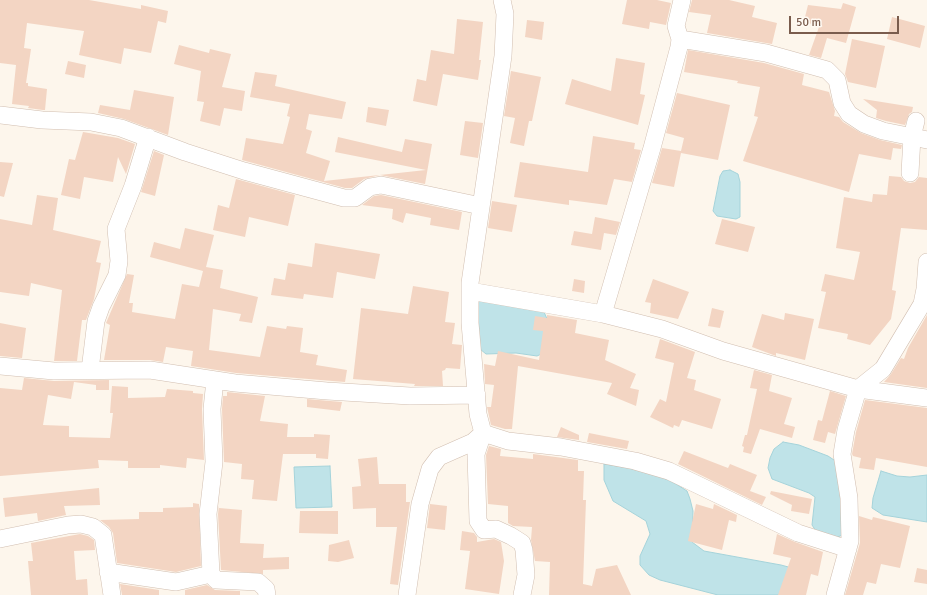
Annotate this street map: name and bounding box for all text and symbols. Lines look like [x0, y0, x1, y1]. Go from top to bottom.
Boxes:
scale bar [791, 8, 901, 34]
text: 50 m [796, 15, 821, 30]

